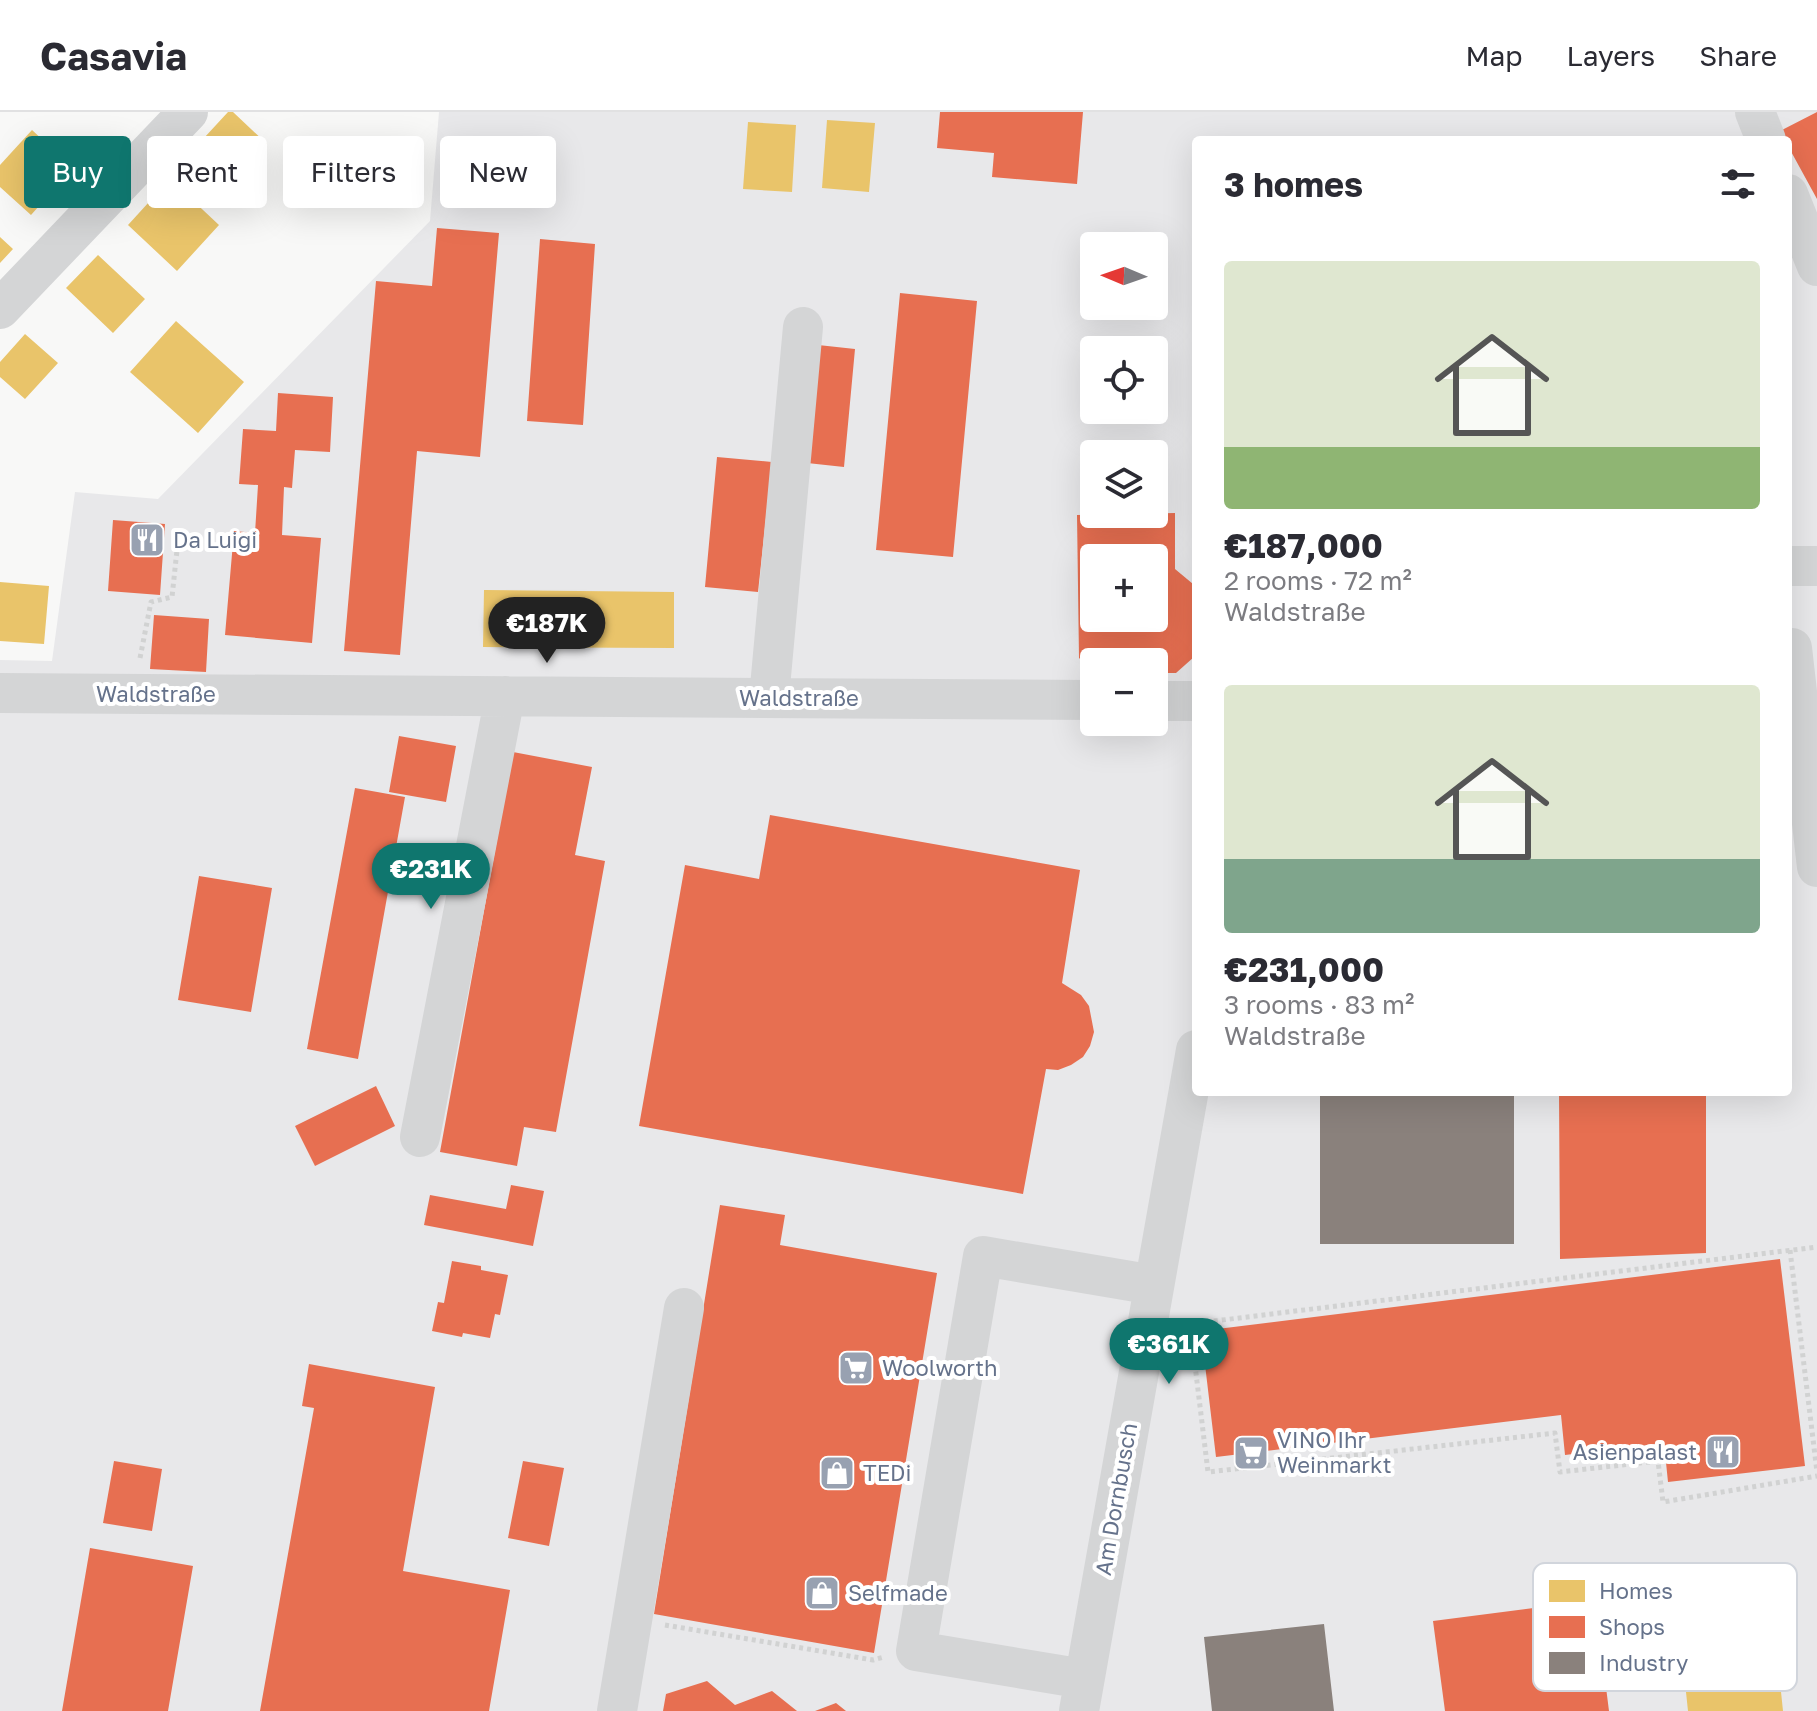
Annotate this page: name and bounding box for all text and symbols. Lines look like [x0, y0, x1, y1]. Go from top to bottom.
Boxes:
text: Casavia [40, 33, 187, 78]
text: Map [1465, 39, 1523, 72]
text: Layers [1567, 39, 1655, 72]
text: Share [1699, 39, 1777, 72]
chip: Buy [24, 136, 131, 208]
chip: Rent [147, 136, 267, 208]
chip: Filters [283, 136, 424, 208]
chip: New [440, 136, 556, 208]
icon: filters [1716, 162, 1760, 206]
text: 3 homes [1224, 164, 1363, 204]
north arrow [1080, 232, 1168, 320]
map controls [1080, 232, 1168, 736]
icon: home [1420, 313, 1564, 457]
button: locate [1080, 336, 1168, 424]
button: layers [1080, 440, 1168, 528]
restaurant icon: Da Luigi [128, 521, 166, 559]
text: €187,000 [1224, 525, 1383, 565]
place label: Da Luigi [173, 526, 257, 553]
button: + [1080, 544, 1168, 632]
text: 2 rooms · 72 m² [1224, 565, 1412, 596]
text: Waldstraße [1224, 596, 1366, 627]
pin: €187K [491, 597, 603, 665]
text: €187K [506, 607, 588, 638]
button: − [1080, 648, 1168, 736]
street label: Waldstraße [96, 680, 216, 707]
street label: Waldstraße [739, 684, 859, 711]
icon: home [1420, 737, 1564, 881]
pin: €231K [375, 843, 487, 911]
text: €231K [390, 853, 472, 884]
text: €231,000 [1224, 949, 1384, 989]
text: 3 rooms · 83 m² [1224, 989, 1414, 1020]
text: Waldstraße [1224, 1020, 1366, 1051]
pin: €361K [1113, 1318, 1225, 1386]
text: €361K [1128, 1328, 1210, 1359]
supermarket icon: Woolworth [837, 1349, 875, 1387]
place label: Woolworth [882, 1354, 998, 1381]
street label: Am Dornbusch [1089, 1421, 1142, 1577]
place label: VINO Ihr Weinmarkt [1277, 1426, 1392, 1478]
restaurant icon: Asienpalast [1704, 1433, 1742, 1471]
supermarket icon: VINO Ihr Weinmarkt [1232, 1434, 1270, 1472]
place label: Asienpalast [1573, 1438, 1697, 1465]
shop icon: TEDi [818, 1454, 856, 1492]
place label: TEDi [863, 1459, 911, 1486]
legend [1533, 1563, 1797, 1691]
shop icon: Selfmade [803, 1574, 841, 1612]
text: Homes [1599, 1577, 1673, 1604]
place label: Selfmade [848, 1579, 948, 1606]
text: Shops [1599, 1613, 1665, 1640]
text: Industry [1599, 1649, 1688, 1676]

